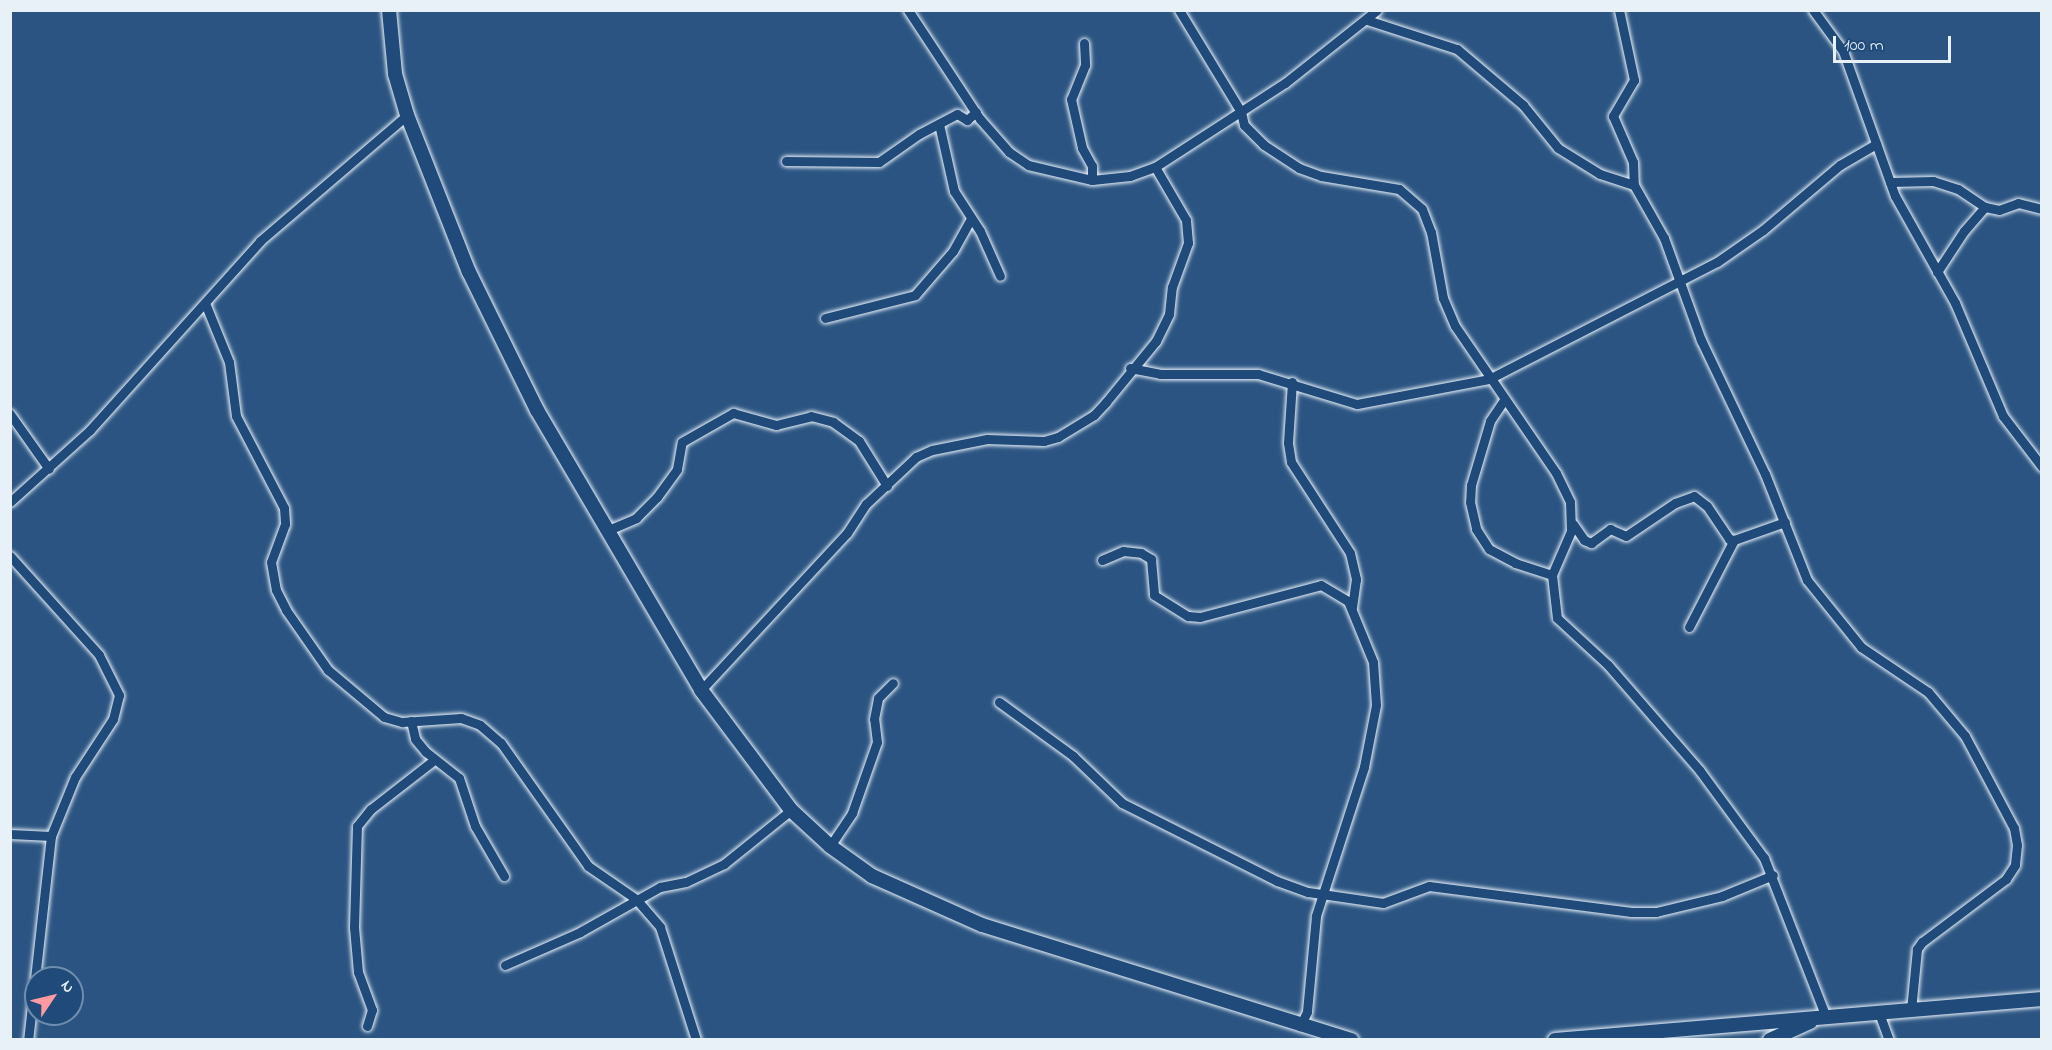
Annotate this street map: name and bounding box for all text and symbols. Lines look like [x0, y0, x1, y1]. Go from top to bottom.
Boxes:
scale bar [1836, 24, 1954, 62]
text: 100 m [1844, 33, 1884, 59]
north arrow [24, 966, 84, 1026]
text: N [54, 976, 80, 998]

